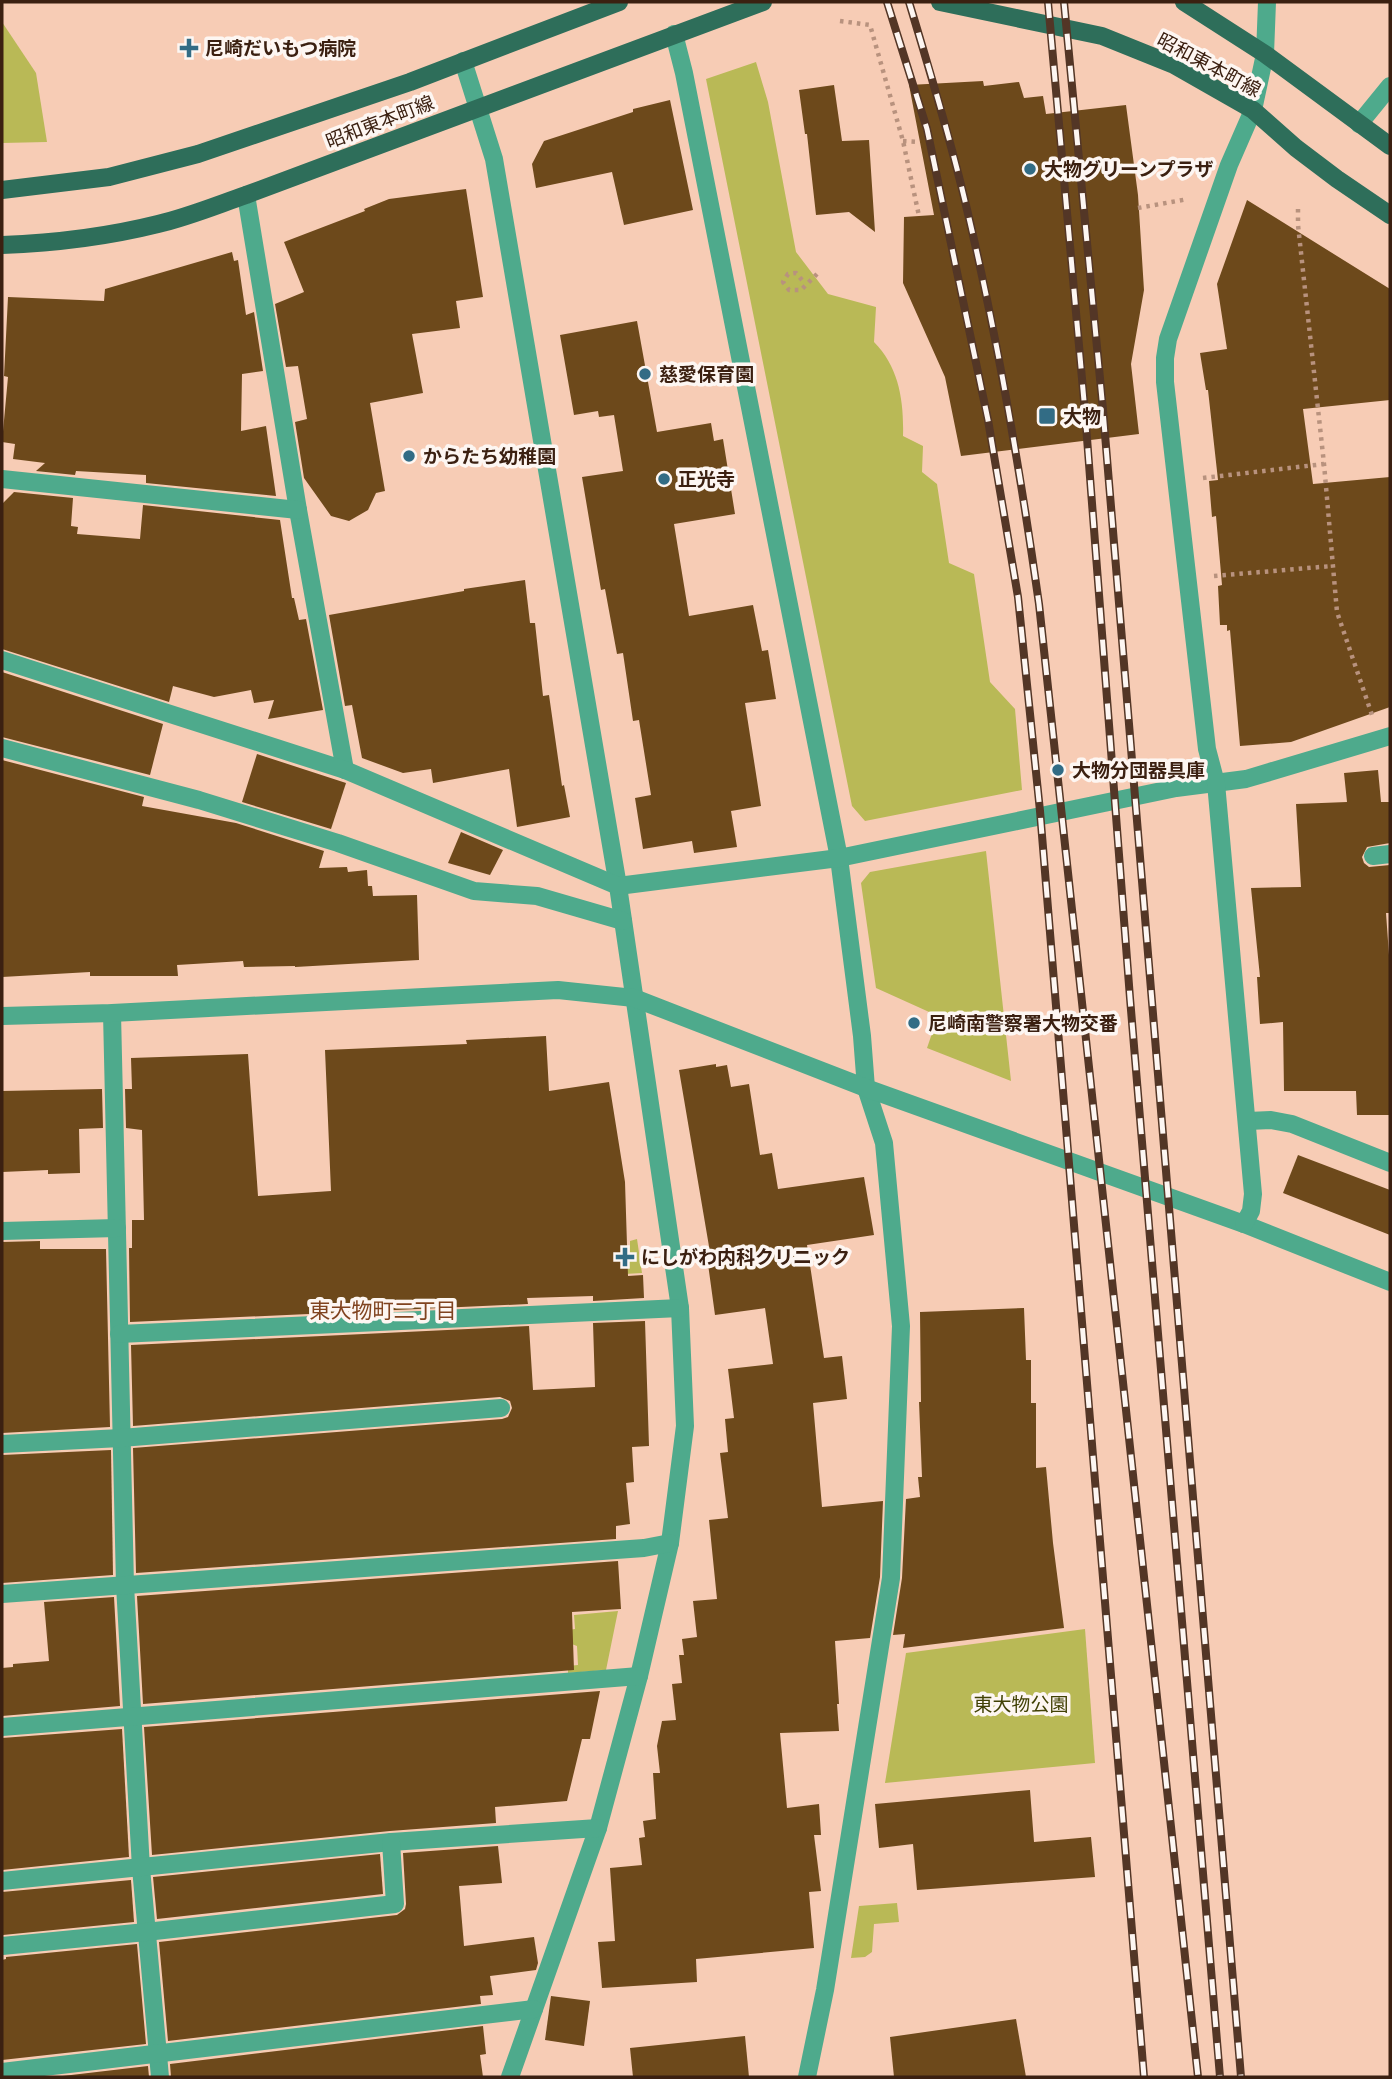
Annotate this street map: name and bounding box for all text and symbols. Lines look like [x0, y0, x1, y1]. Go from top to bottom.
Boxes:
street label: 昭和東本町線 [1153, 28, 1265, 102]
place label: 尼崎だいもつ病院 [205, 37, 356, 60]
marker: 尼崎だいもつ病院 [179, 38, 199, 58]
street label: 昭和東本町線 [323, 91, 437, 153]
place label: 大物グリーンプラザ [1044, 158, 1213, 181]
marker: 大物グリーンプラザ [1022, 161, 1038, 177]
place label: 慈愛保育園 [659, 363, 754, 386]
marker: 慈愛保育園 [637, 366, 653, 382]
place label: 大物 [1063, 405, 1101, 428]
marker: 大物 [1037, 406, 1057, 426]
place label: からたち幼稚園 [423, 445, 556, 468]
marker: からたち幼稚園 [401, 448, 417, 464]
place label: 正光寺 [678, 468, 735, 491]
marker: 正光寺 [656, 471, 672, 487]
place label: 大物分団器具庫 [1072, 759, 1205, 782]
marker: 大物分団器具庫 [1050, 762, 1066, 778]
place label: 尼崎南警察署大物交番 [928, 1012, 1118, 1035]
marker: 尼崎南警察署大物交番 [906, 1015, 922, 1031]
place label: にしがわ内科クリニック [641, 1246, 850, 1269]
marker: にしがわ内科クリニック [615, 1247, 635, 1267]
district label: 東大物町二丁目 [310, 1299, 457, 1323]
park label: 東大物公園 [973, 1693, 1069, 1716]

